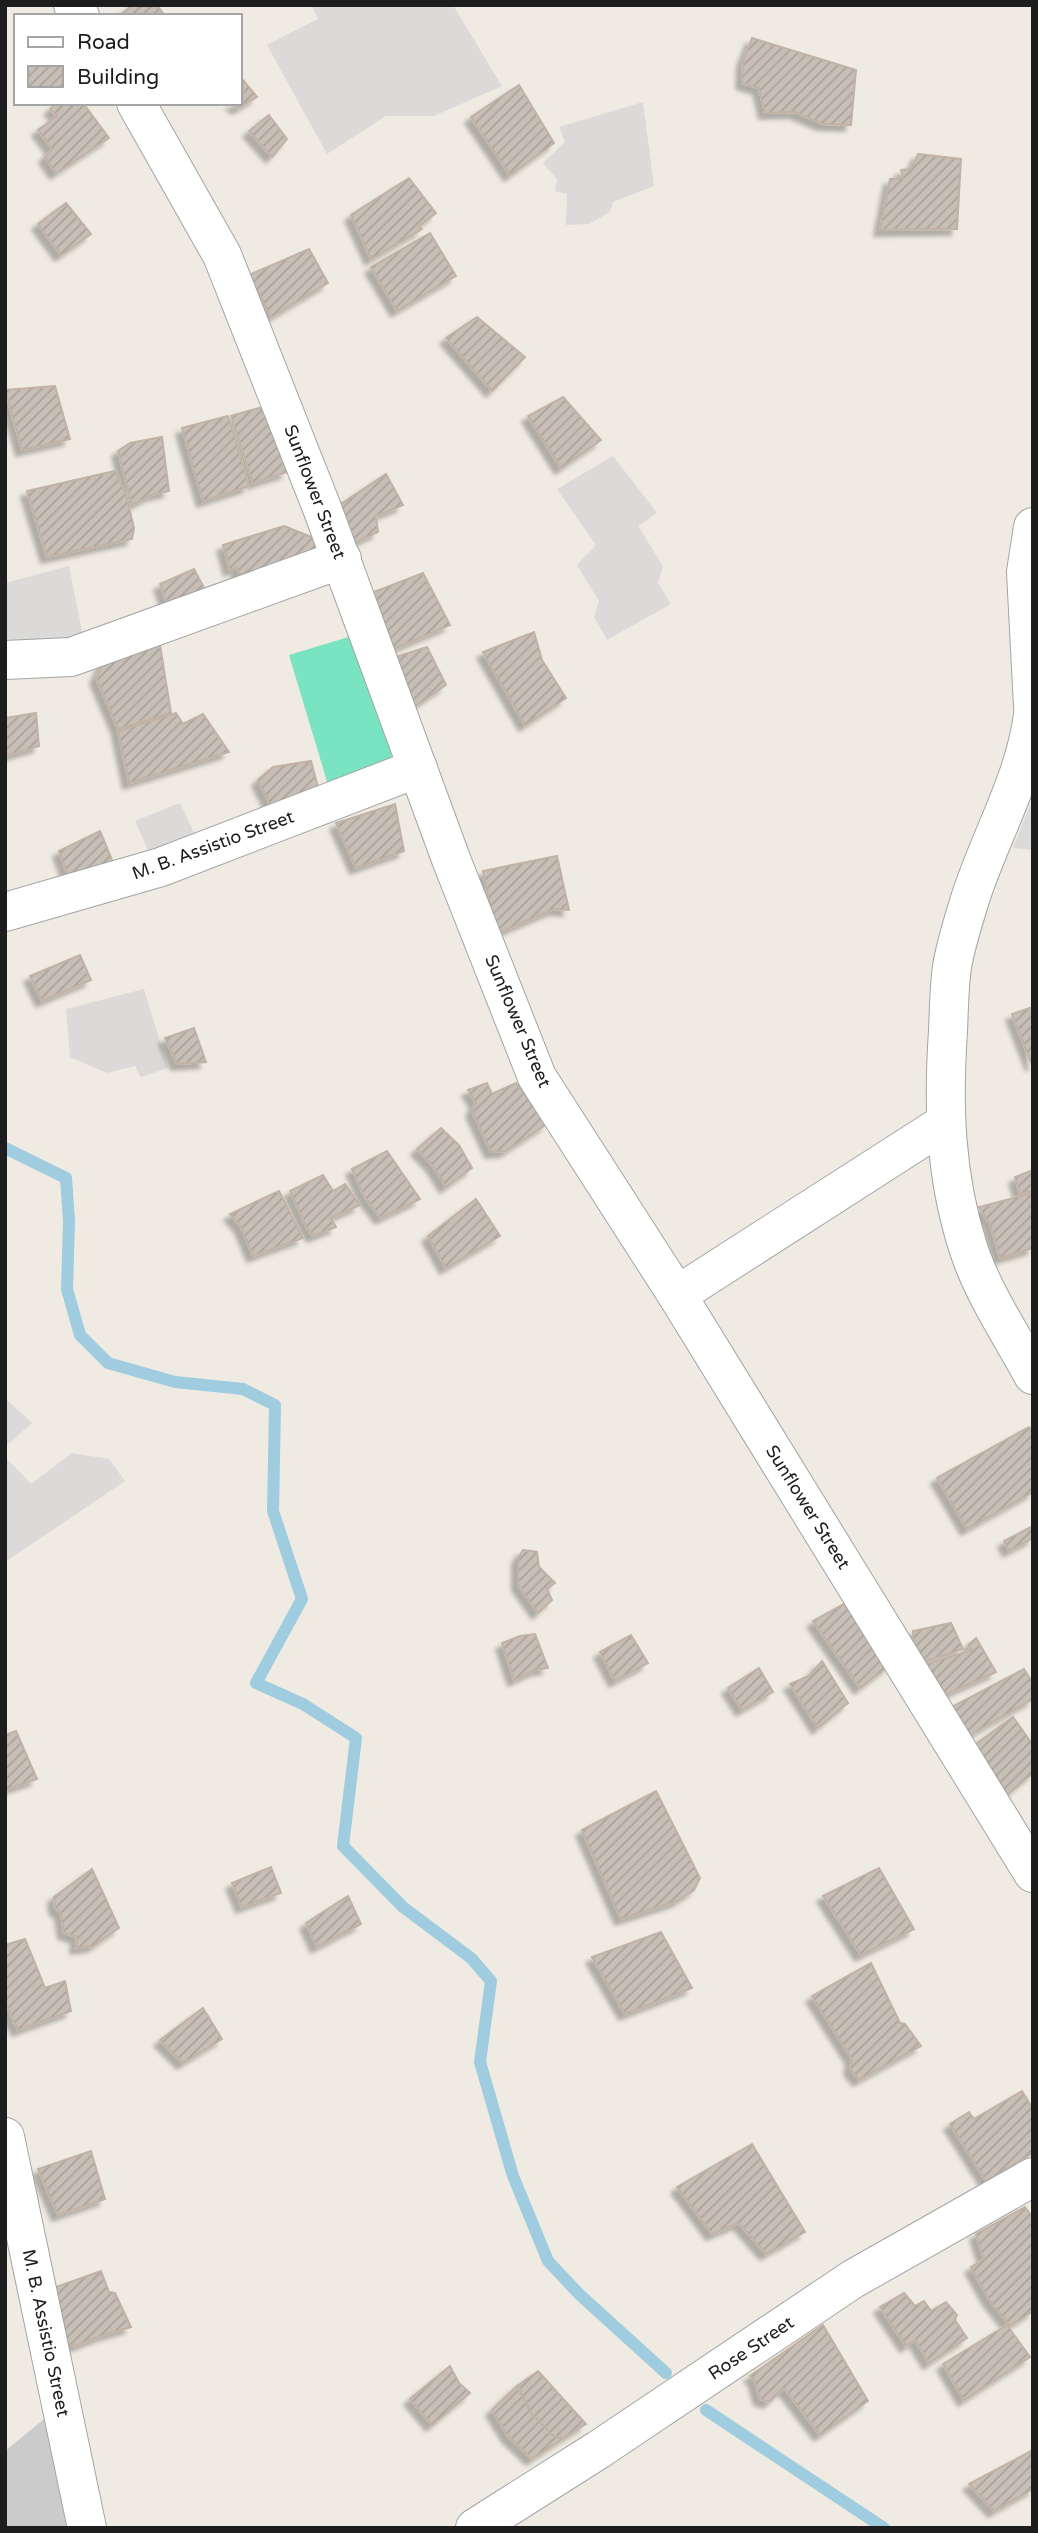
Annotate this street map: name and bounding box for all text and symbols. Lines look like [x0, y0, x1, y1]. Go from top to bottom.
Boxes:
legend [14, 14, 242, 105]
text: Road [77, 30, 130, 55]
text: Building [77, 65, 159, 90]
street label: Sunflower Street [279, 422, 351, 562]
street label: M. B. Assistio Street [129, 805, 297, 885]
street label: Sunflower Street [480, 951, 556, 1091]
street label: Sunflower Street [761, 1441, 855, 1573]
street label: M. B. Assistio Street [17, 2247, 75, 2419]
street label: Rose Street [704, 2311, 798, 2385]

